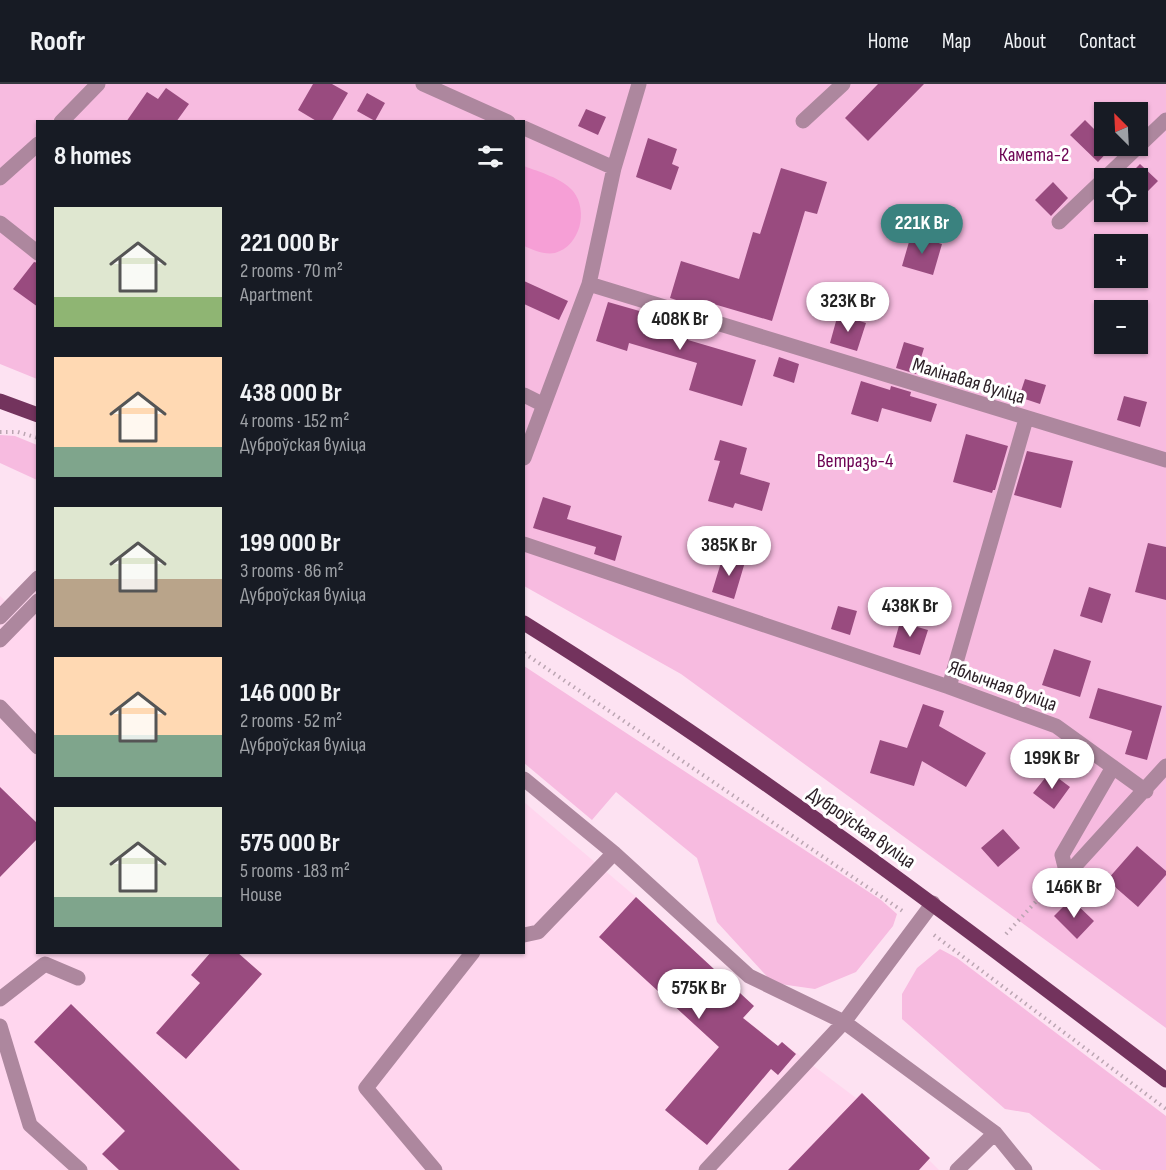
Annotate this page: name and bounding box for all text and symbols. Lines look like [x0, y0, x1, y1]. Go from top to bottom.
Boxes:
text: Roofr [30, 25, 85, 58]
text: Home [868, 29, 909, 54]
text: Map [942, 29, 971, 54]
text: About [1004, 29, 1046, 54]
text: Contact [1079, 29, 1136, 54]
north arrow [1094, 102, 1148, 156]
map controls [1094, 102, 1148, 354]
icon: filters [474, 140, 507, 173]
text: 8 homes [54, 141, 132, 172]
park label: Камета-2 [999, 143, 1069, 167]
button: locate [1094, 168, 1148, 222]
pin: 221K Br [867, 204, 977, 255]
text: 221K Br [895, 211, 949, 235]
text: 221 000 Br [240, 228, 339, 259]
icon: home [102, 231, 174, 303]
button: + [1094, 234, 1148, 288]
text: 2 rooms · 70 m² [240, 259, 343, 283]
pin: 323K Br [793, 282, 903, 333]
text: Apartment [240, 283, 313, 307]
text: 323K Br [820, 289, 876, 313]
pin: 408K Br [625, 300, 735, 351]
button: − [1094, 300, 1148, 354]
text: 408K Br [652, 307, 708, 331]
street label: Малінавая вуліца [910, 352, 1028, 409]
text: 438 000 Br [240, 378, 342, 409]
icon: home [102, 381, 174, 453]
text: 4 rooms · 152 m² [240, 409, 349, 433]
text: Дуброўская вуліца [240, 433, 366, 457]
park label: Ветразь-4 [817, 449, 893, 473]
pin: 385K Br [674, 526, 784, 577]
text: 199 000 Br [240, 528, 341, 559]
icon: home [102, 531, 174, 603]
text: 385K Br [701, 533, 757, 557]
text: 3 rooms · 86 m² [240, 559, 344, 583]
text: Дуброўская вуліца [240, 583, 366, 607]
pin: 438K Br [855, 587, 965, 638]
text: 438K Br [882, 594, 938, 618]
street label: Яблычная вуліца [945, 655, 1060, 717]
text: 146 000 Br [240, 678, 340, 709]
icon: home [102, 681, 174, 753]
text: 2 rooms · 52 m² [240, 709, 342, 733]
text: Дуброўская вуліца [240, 733, 366, 757]
pin: 199K Br [997, 739, 1107, 790]
text: 199K Br [1024, 746, 1080, 770]
street label: Дуброўская вуліца [803, 782, 920, 874]
text: 575 000 Br [240, 828, 340, 859]
icon: home [102, 831, 174, 903]
text: 5 rooms · 183 m² [240, 859, 350, 883]
pin: 146K Br [1019, 868, 1129, 919]
text: 146K Br [1046, 875, 1102, 899]
text: House [240, 883, 282, 907]
pin: 575K Br [644, 969, 754, 1020]
text: 575K Br [672, 976, 726, 1000]

